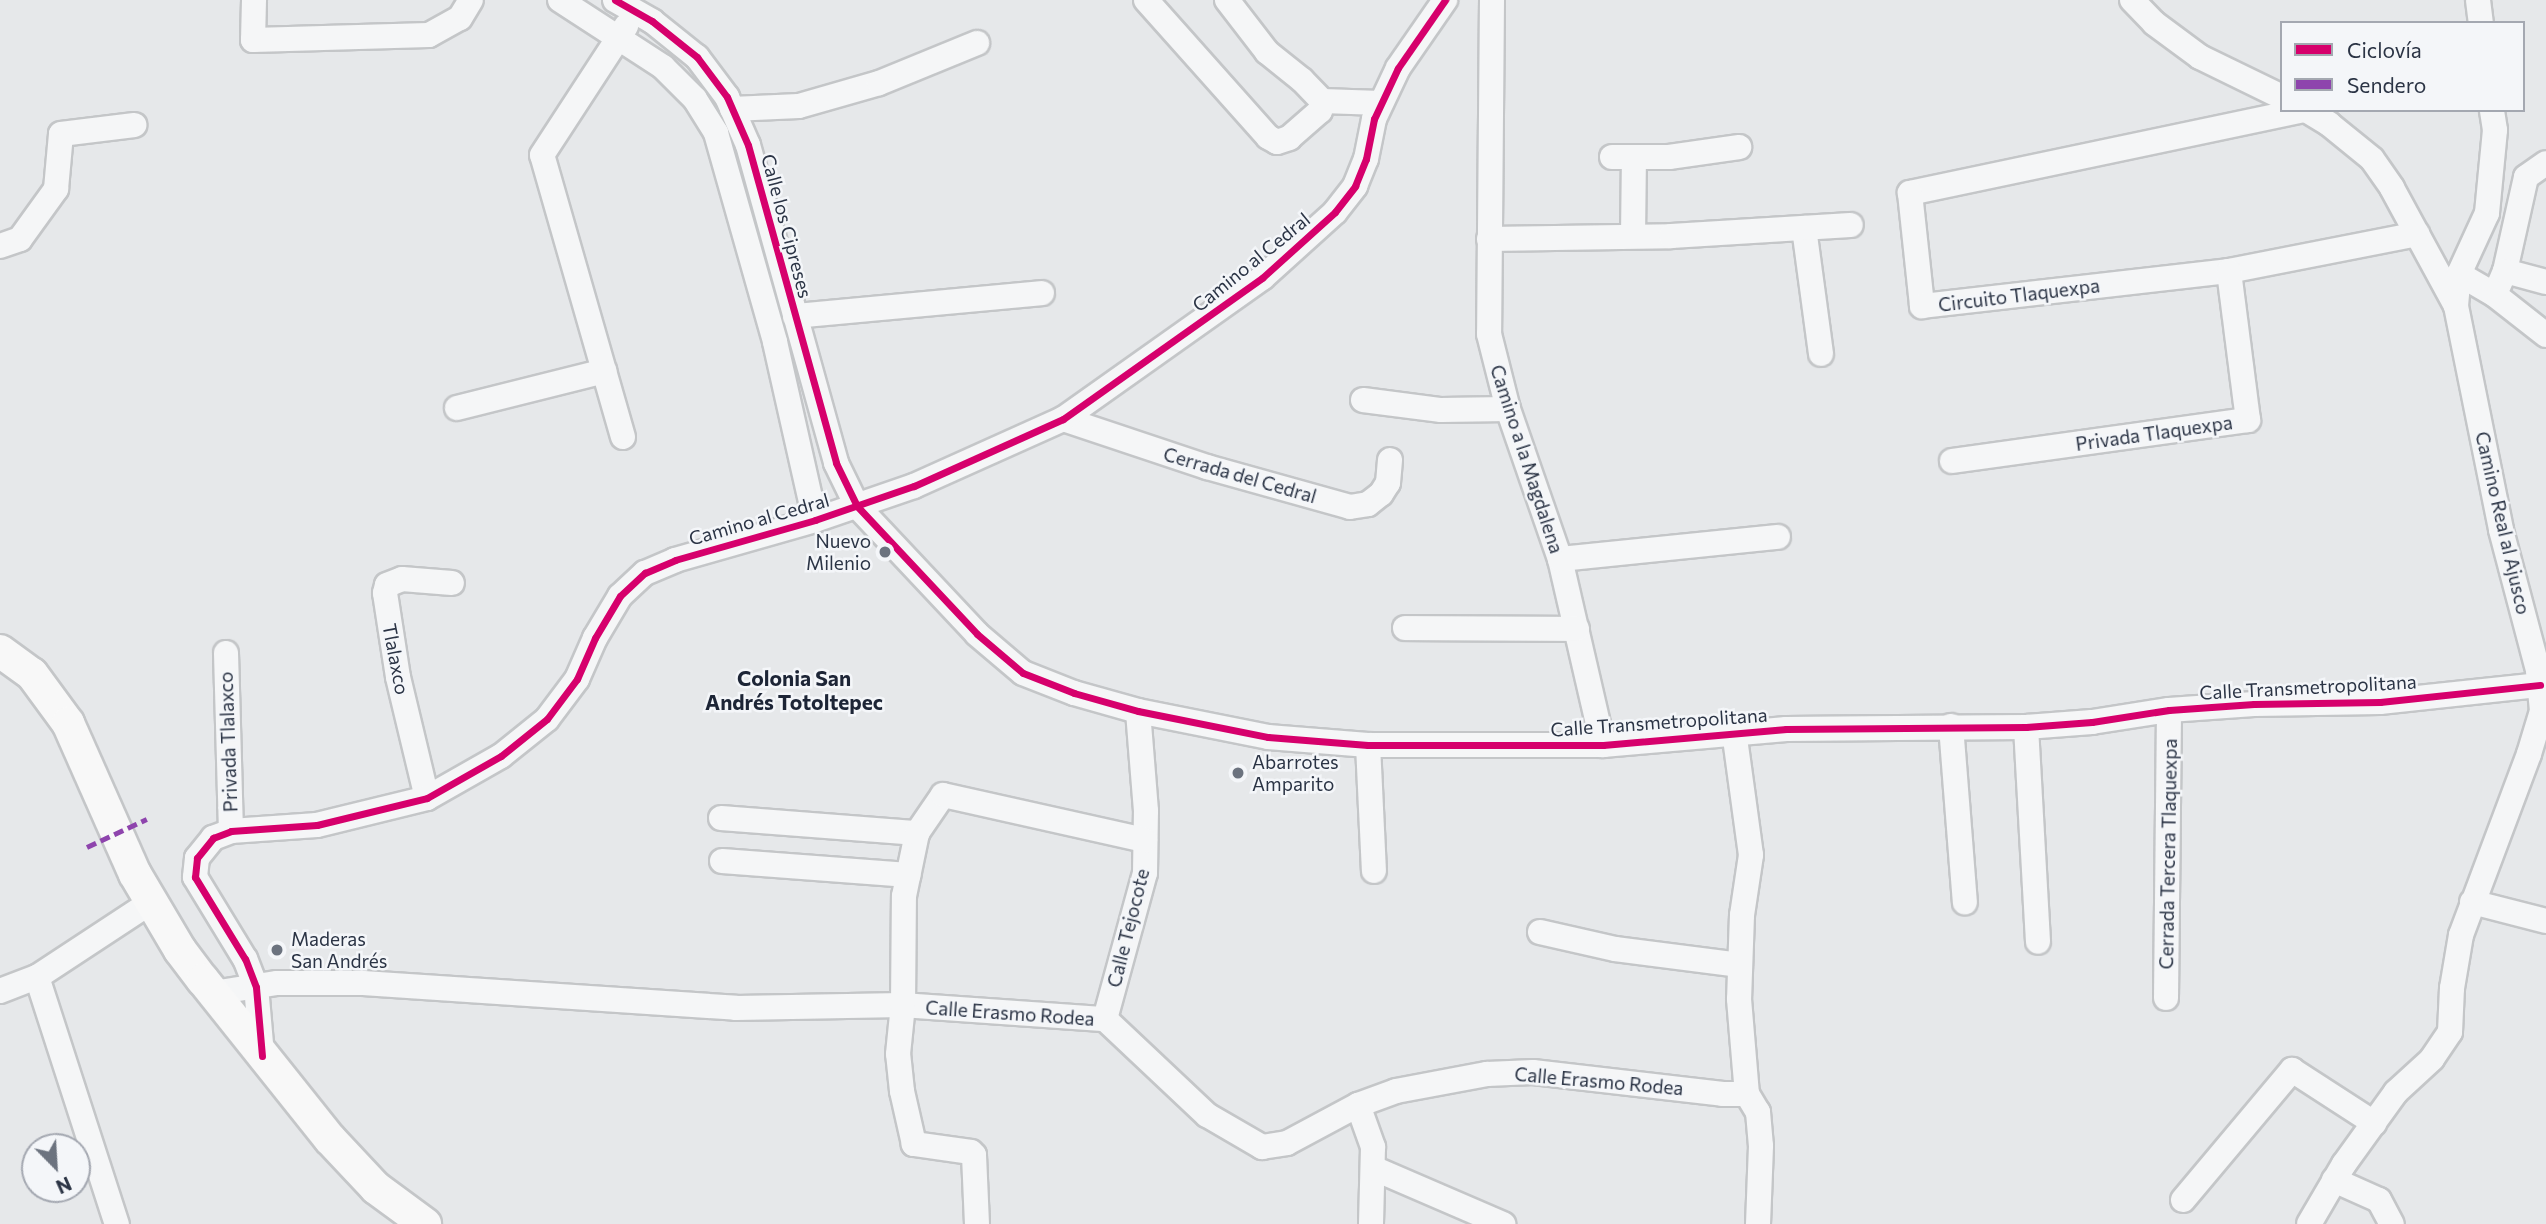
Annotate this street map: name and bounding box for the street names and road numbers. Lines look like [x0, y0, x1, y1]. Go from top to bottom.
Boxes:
street label: Calle los Cipreses [757, 151, 817, 301]
street label: Camino al Cedral [1188, 208, 1314, 316]
street label: Circuito Tlaquexpa [1937, 274, 2101, 316]
street label: Camino a la Magdalena [1486, 362, 1568, 556]
street label: Privada Tlaquexpa [2074, 411, 2234, 455]
street label: Camino Real al Ajusco [2471, 429, 2535, 617]
street label: Cerrada del Cedral [1161, 442, 1319, 508]
street label: Camino al Cedral [686, 488, 832, 550]
street label: Tlalaxco [378, 621, 414, 697]
street label: Calle Transmetropolitana [2199, 670, 2417, 704]
street label: Privada Tlalaxco [214, 671, 242, 813]
street label: Calle Transmetropolitana [1550, 703, 1768, 741]
street label: Cerrada Tercera Tlaquexpa [2155, 738, 2181, 970]
street label: Calle Tejocote [1102, 866, 1154, 990]
street label: Calle Erasmo Rodea [925, 996, 1095, 1030]
street label: Calle Erasmo Rodea [1514, 1062, 1684, 1100]

